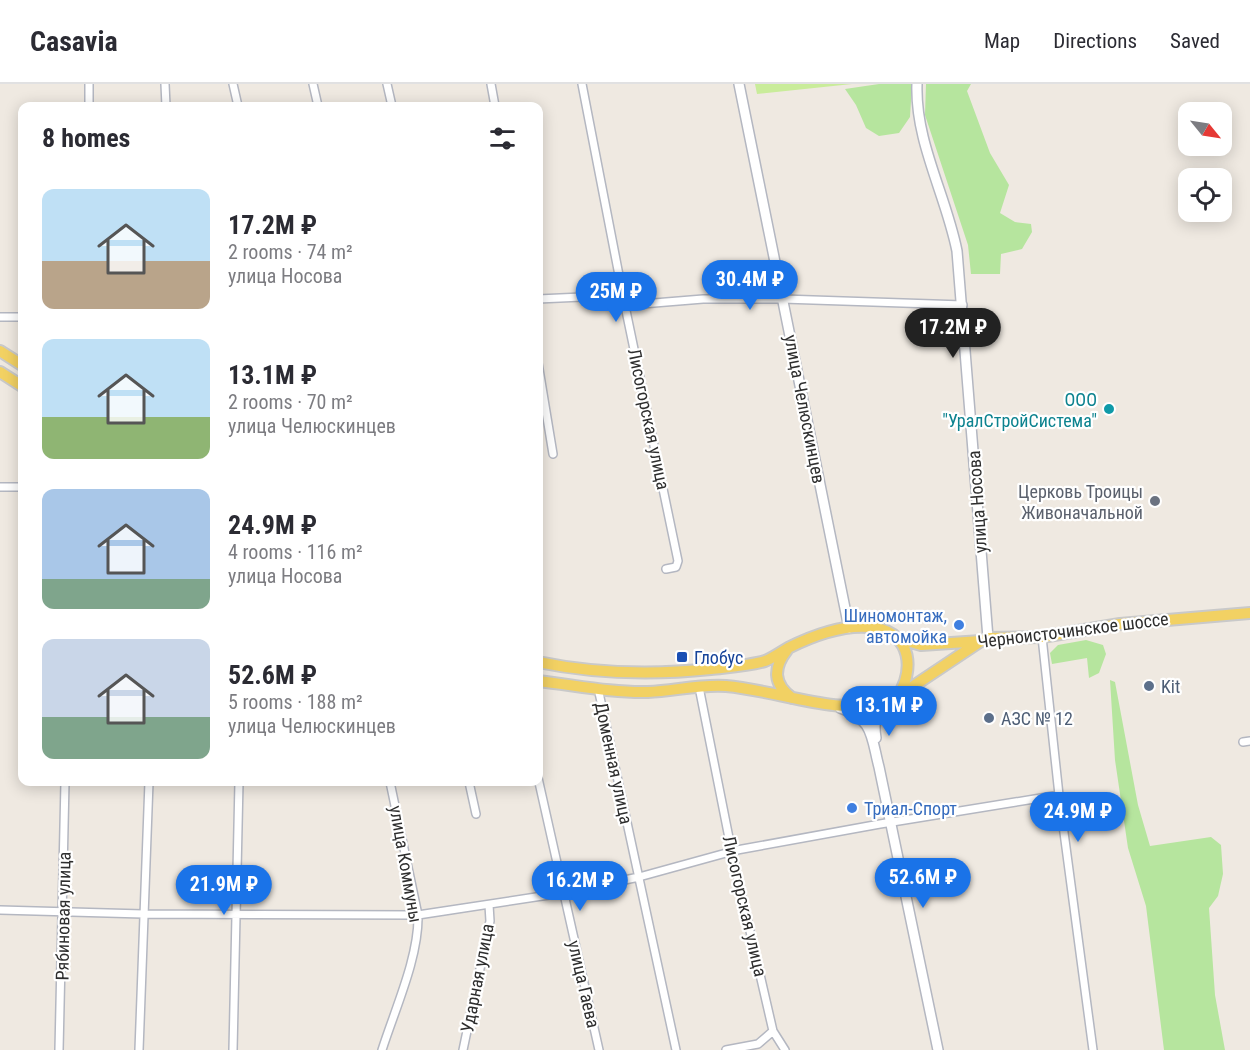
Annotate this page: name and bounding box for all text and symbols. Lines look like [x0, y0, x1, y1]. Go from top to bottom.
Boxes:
text: Casavia [30, 25, 118, 58]
text: Map [984, 29, 1020, 53]
text: Directions [1053, 29, 1137, 53]
text: Saved [1170, 29, 1220, 53]
north arrow [1178, 102, 1232, 156]
map controls [1178, 102, 1232, 222]
icon: filters [486, 122, 519, 155]
text: 8 homes [42, 123, 130, 153]
button: locate [1178, 168, 1232, 222]
text: 17.2M ₽ [228, 210, 317, 240]
icon: home [90, 213, 162, 285]
text: 2 rooms · 74 m² [228, 240, 353, 264]
pin: 30.4M ₽ [695, 260, 805, 311]
text: улица Носова [228, 264, 342, 288]
text: 30.4M ₽ [716, 267, 784, 291]
pin: 25M ₽ [574, 272, 658, 323]
text: 25M ₽ [590, 279, 642, 303]
pin: 17.2M ₽ [898, 308, 1008, 359]
text: 17.2M ₽ [919, 315, 987, 339]
street label: улица Челюскинцев [780, 333, 830, 485]
street label: Лисогорская улица [624, 346, 674, 492]
text: 13.1M ₽ [228, 360, 317, 390]
icon: home [90, 363, 162, 435]
place label: ООО "УралСтройСистема" [942, 389, 1097, 431]
text: 2 rooms · 70 m² [228, 390, 353, 414]
marker: ООО "УралСтройСистема" [1102, 402, 1116, 416]
text: улица Челюскинцев [228, 414, 396, 438]
street label: улица Носова [963, 450, 991, 554]
place label: Церковь Троицы Живоначальной [1018, 481, 1143, 523]
marker: Церковь Троицы Живоначальной [1148, 494, 1162, 508]
text: 24.9M ₽ [228, 510, 317, 540]
icon: home [90, 513, 162, 585]
text: 4 rooms · 116 m² [228, 540, 363, 564]
text: улица Носова [228, 564, 342, 588]
place label: Шиномонтаж, автомойка [844, 605, 947, 647]
street label: Черноисточинское шоссе [976, 608, 1170, 652]
marker: Шиномонтаж, автомойка [952, 618, 966, 632]
place label: Глобус [694, 647, 743, 668]
marker: Глобус [675, 650, 689, 664]
text: 52.6M ₽ [228, 660, 317, 690]
icon: home [90, 663, 162, 735]
place label: Kit [1161, 676, 1180, 697]
marker: Kit [1142, 679, 1156, 693]
pin: 13.1M ₽ [834, 686, 944, 737]
text: 5 rooms · 188 m² [228, 690, 363, 714]
text: 13.1M ₽ [855, 693, 923, 717]
street label: Доменная улица [591, 700, 637, 826]
place label: АЗС № 12 [1001, 708, 1073, 729]
marker: АЗС № 12 [982, 711, 996, 725]
text: улица Челюскинцев [228, 714, 396, 738]
pin: 24.9M ₽ [1023, 792, 1133, 843]
place label: Триал-Спорт [864, 798, 957, 819]
text: 24.9M ₽ [1044, 799, 1112, 823]
marker: Триал-Спорт [845, 801, 859, 815]
street label: улица Коммуны [385, 804, 427, 924]
street label: Лисогорская улица [719, 833, 771, 979]
street label: Рябиновая улица [51, 851, 75, 981]
pin: 52.6M ₽ [868, 858, 978, 909]
pin: 16.2M ₽ [525, 861, 635, 912]
pin: 21.9M ₽ [169, 865, 279, 916]
text: 52.6M ₽ [889, 865, 957, 889]
text: 16.2M ₽ [546, 868, 614, 892]
text: 21.9M ₽ [190, 872, 258, 896]
street label: Ударная улица [456, 922, 498, 1034]
street label: улица Гаева [564, 938, 604, 1030]

